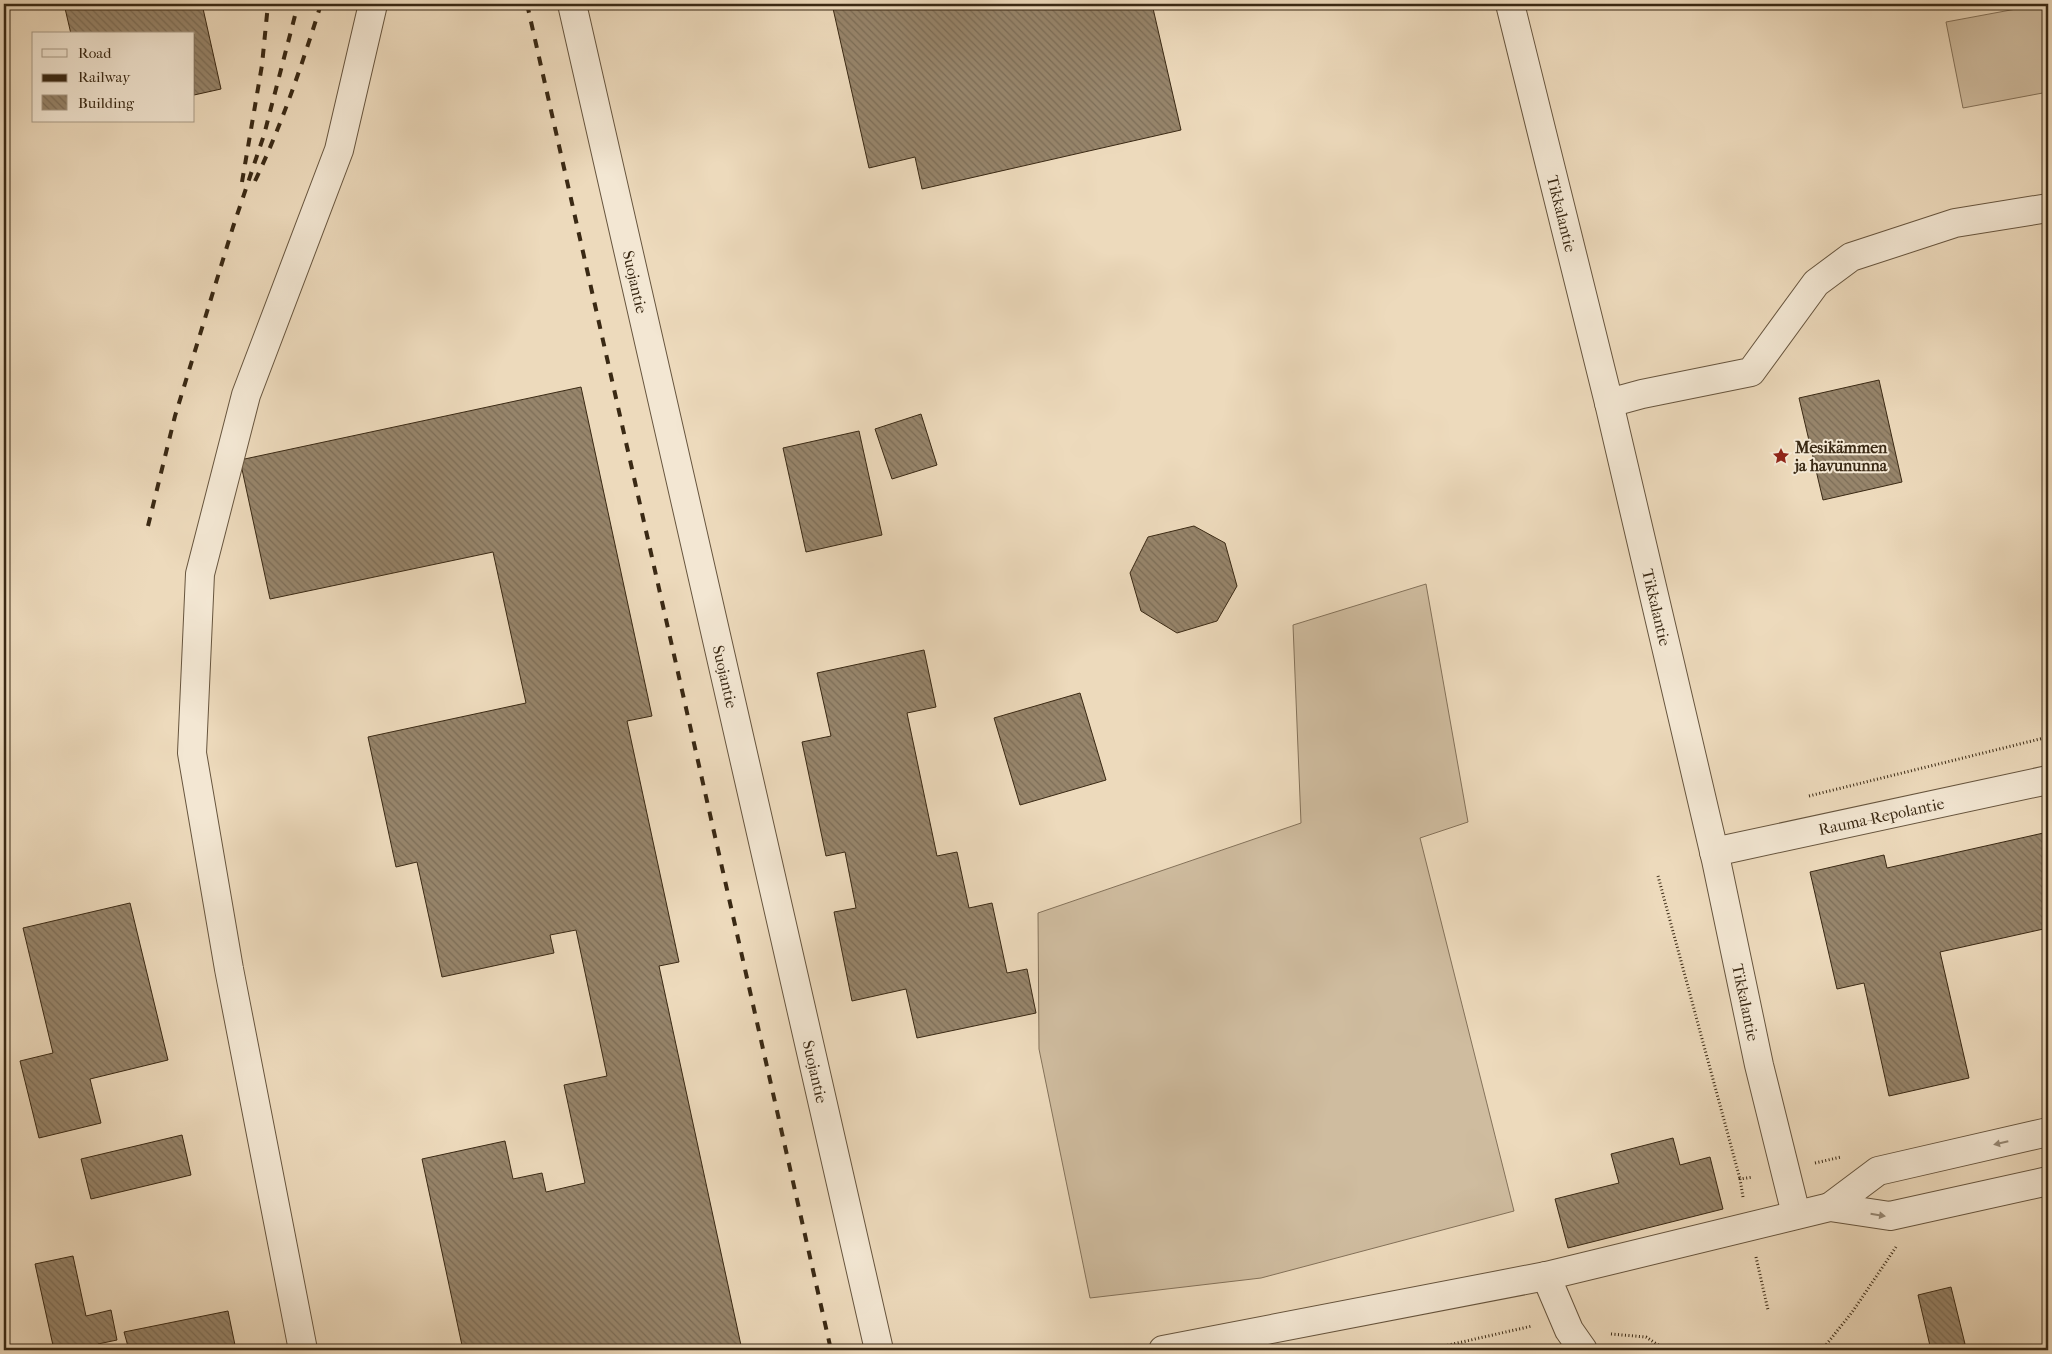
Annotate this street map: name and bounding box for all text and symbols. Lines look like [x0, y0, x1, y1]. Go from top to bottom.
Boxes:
legend [32, 32, 195, 122]
text: Road [78, 44, 112, 62]
text: Railway [78, 68, 131, 86]
text: Building [78, 94, 135, 112]
street label: Tikkalantie [1543, 173, 1581, 254]
street label: Suojantie [619, 248, 652, 315]
place label: Mesikämmen ja havununna [1793, 438, 1888, 475]
place icon: Mesikämmen ja havununna [1771, 446, 1791, 466]
street label: Tikkalantie [1639, 567, 1675, 648]
street label: Suojantie [709, 643, 742, 710]
street label: Rauma-Repolantie [1816, 793, 1946, 839]
street label: Tikkalantie [1729, 962, 1763, 1043]
street label: Suojantie [799, 1038, 832, 1105]
one-way arrow [1993, 1139, 2008, 1147]
one-way arrow [1871, 1211, 1887, 1219]

